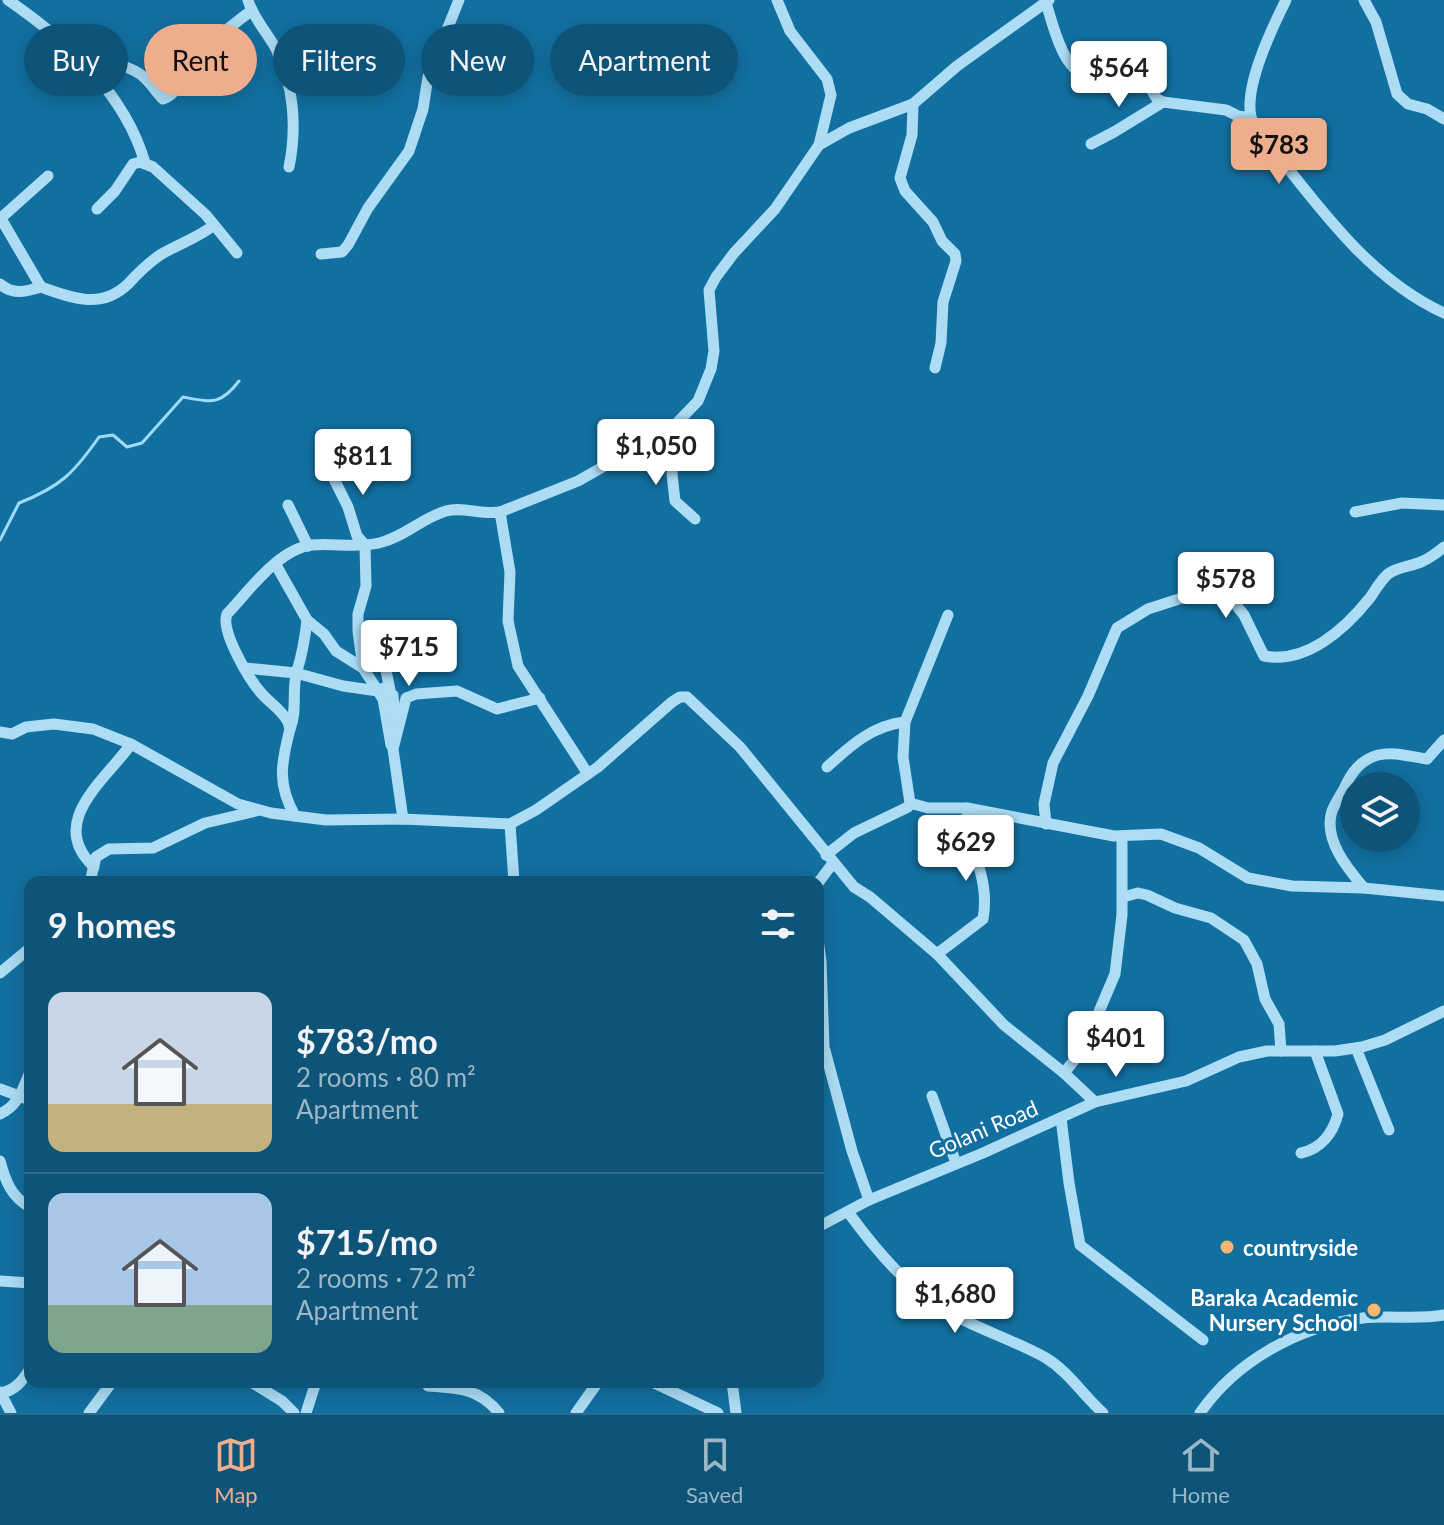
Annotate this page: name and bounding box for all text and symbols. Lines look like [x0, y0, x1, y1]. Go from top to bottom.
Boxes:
chip: Buy [24, 24, 128, 96]
chip: Rent [144, 24, 257, 96]
chip: Filters [273, 24, 405, 96]
chip: New [421, 24, 534, 96]
chip: Apartment [550, 24, 738, 96]
pin: $564 [1072, 41, 1166, 109]
text: $564 [1089, 51, 1149, 83]
pin: $783 [1232, 118, 1326, 186]
text: $783 [1249, 128, 1309, 160]
pin: $1,050 [591, 419, 721, 487]
pin: $811 [316, 429, 410, 497]
text: $1,050 [615, 429, 697, 461]
text: $811 [333, 439, 393, 471]
pin: $578 [1179, 552, 1273, 620]
text: $578 [1196, 562, 1256, 594]
pin: $715 [362, 620, 456, 688]
text: $715 [379, 630, 439, 662]
map controls [1340, 772, 1420, 852]
button: layers [1340, 772, 1420, 852]
pin: $629 [919, 815, 1013, 883]
text: $629 [936, 825, 996, 857]
icon: filters [756, 902, 800, 946]
text: 9 homes [48, 904, 176, 945]
pin: $401 [1069, 1011, 1163, 1079]
text: $783/mo [296, 1020, 438, 1061]
text: $401 [1086, 1021, 1146, 1053]
icon: home [112, 1024, 208, 1120]
text: 2 rooms · 80 m² [296, 1061, 476, 1093]
text: Apartment [296, 1093, 419, 1125]
street label: Golani Road [924, 1094, 1042, 1164]
text: $715/mo [296, 1221, 438, 1262]
icon: home [112, 1225, 208, 1321]
place label: countryside [1243, 1234, 1358, 1261]
marker: countryside [1218, 1238, 1236, 1256]
text: 2 rooms · 72 m² [296, 1262, 476, 1294]
pin: $1,680 [890, 1267, 1020, 1335]
text: $1,680 [914, 1277, 996, 1309]
place label: Baraka Academic Nursery School [1190, 1284, 1358, 1336]
text: Apartment [296, 1294, 419, 1326]
marker: Baraka Academic Nursery School [1365, 1301, 1383, 1319]
tab: Map [214, 1433, 258, 1508]
tab: Saved [686, 1433, 743, 1508]
tab: Home [1171, 1433, 1230, 1508]

